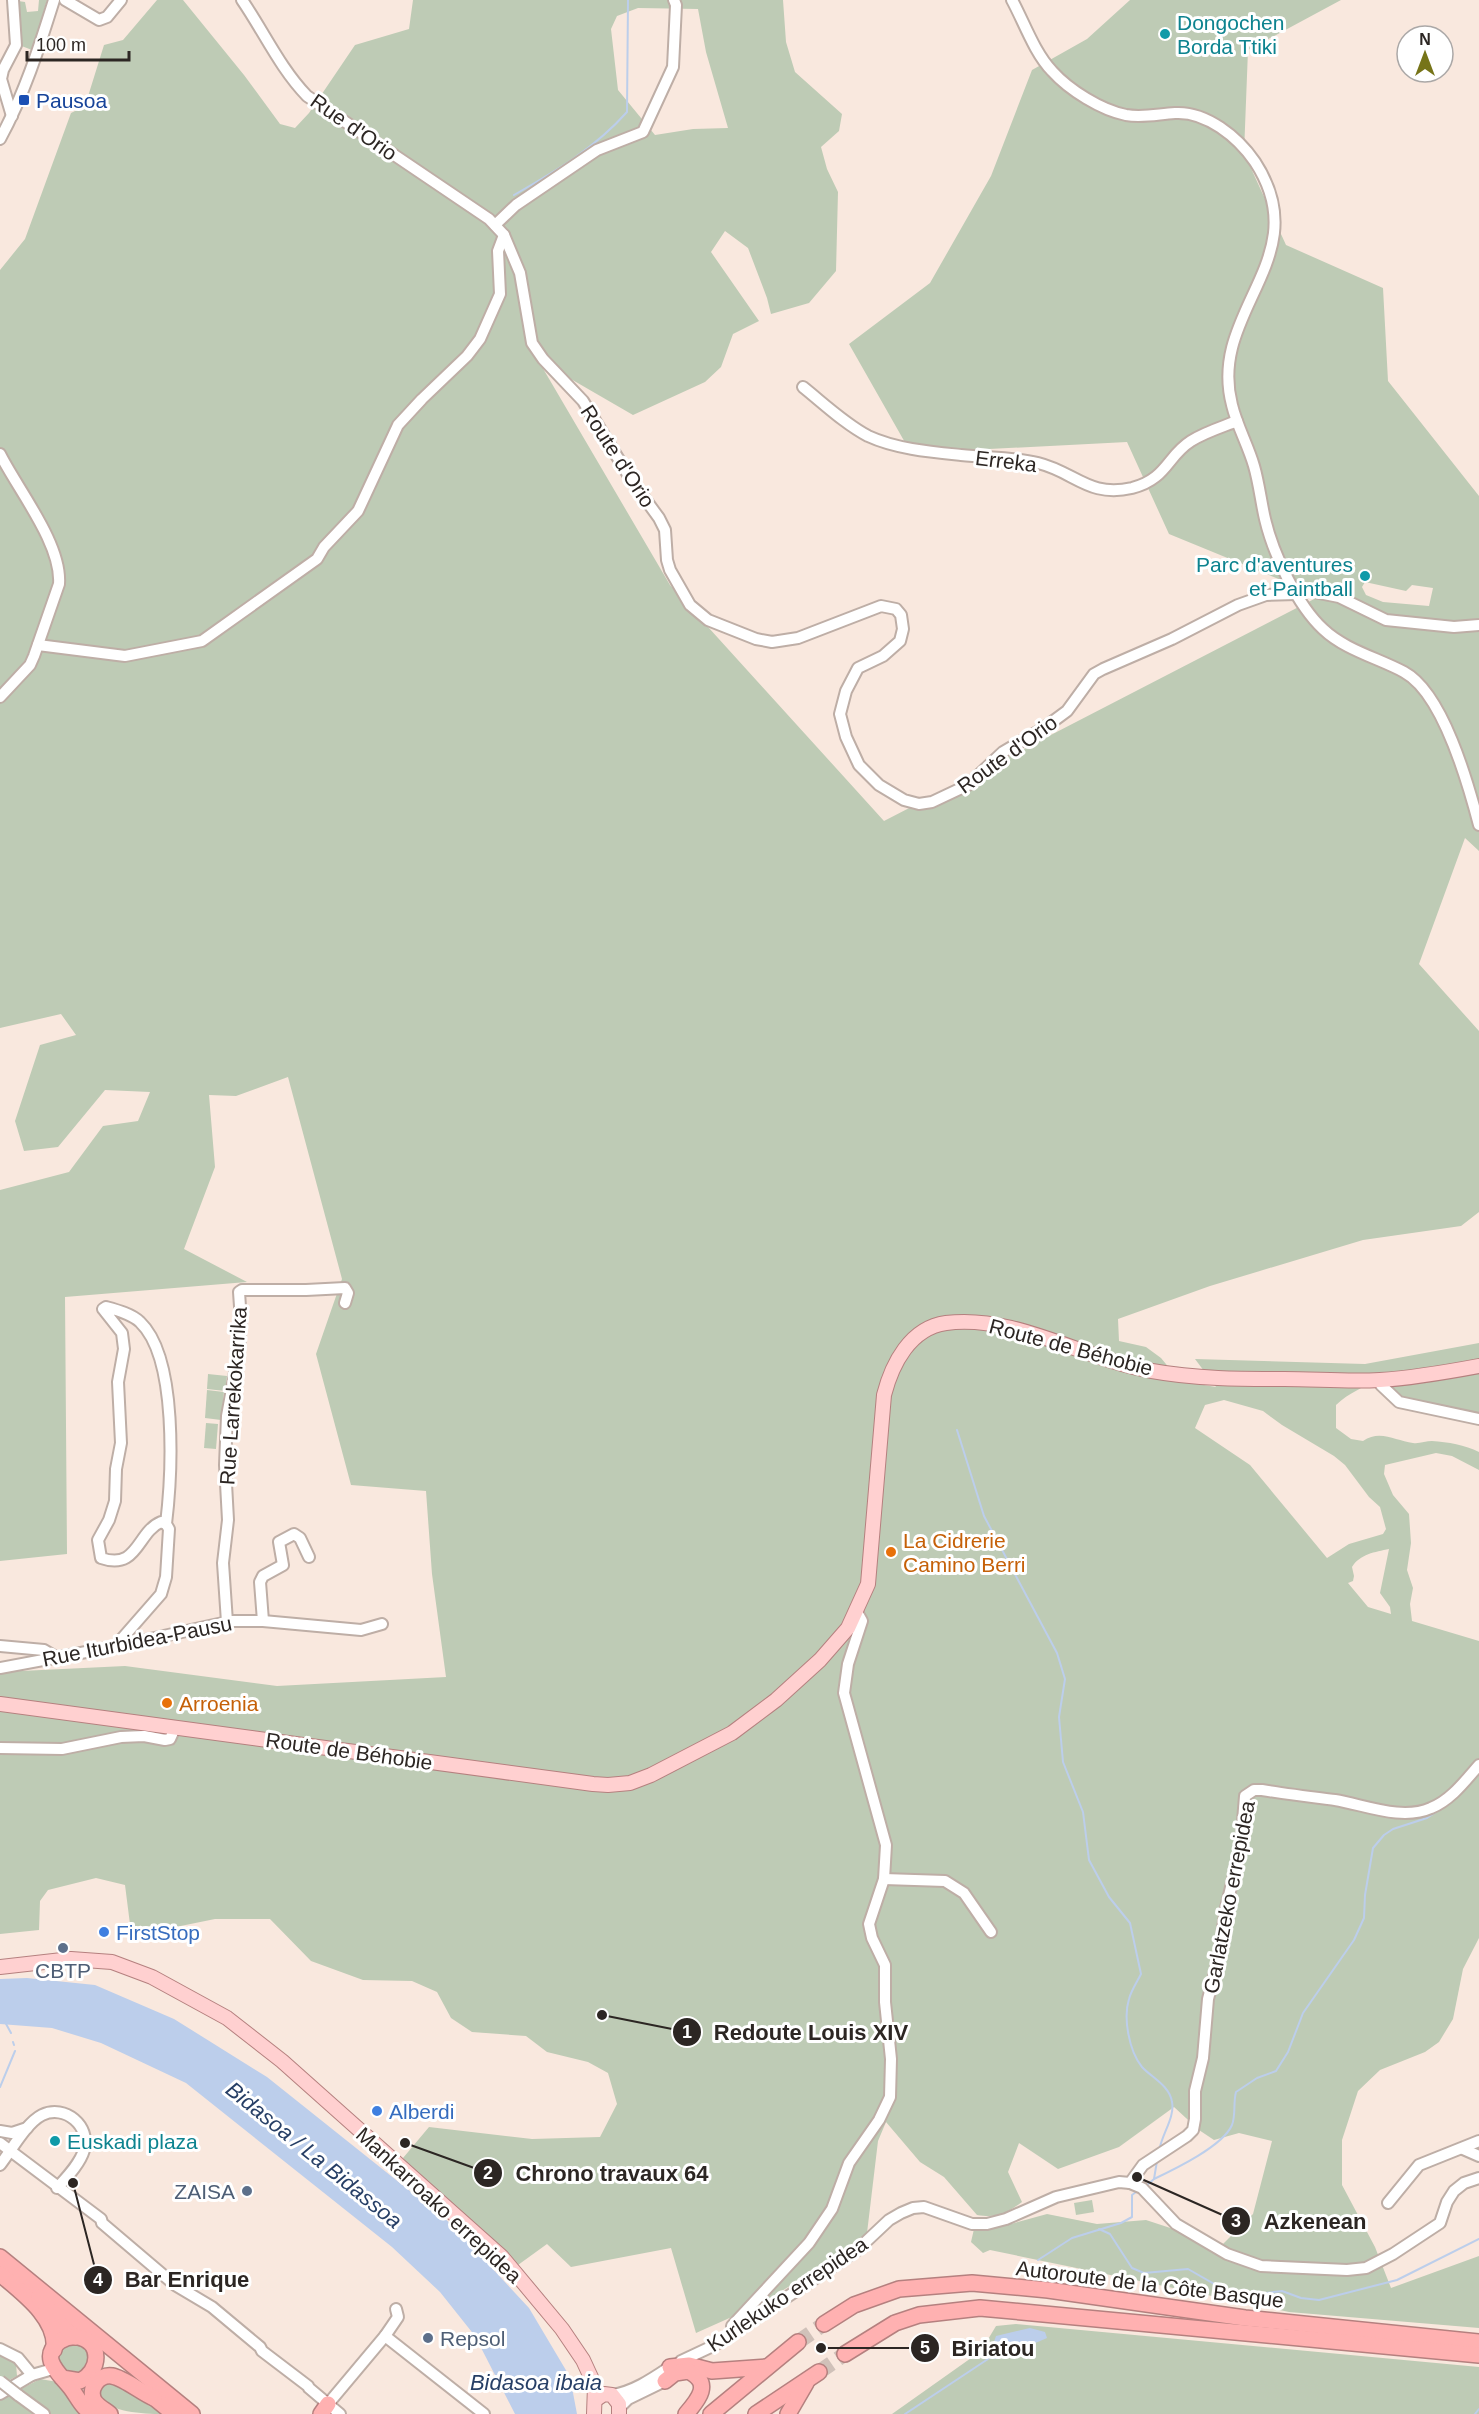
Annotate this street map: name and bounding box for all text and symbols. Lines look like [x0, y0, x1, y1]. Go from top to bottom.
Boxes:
place label: Dongochen Borda Ttiki [1177, 11, 1284, 58]
scale bar [27, 24, 129, 62]
north arrow [1395, 24, 1455, 84]
marker: Dongochen Borda Ttiki [1158, 27, 1172, 41]
text: N [1419, 31, 1431, 48]
text: 100 m [36, 35, 86, 55]
place label: Pausoa [36, 89, 108, 112]
street label: Rue d'Orio [307, 89, 401, 165]
marker: Pausoa [17, 93, 31, 107]
street label: Route d'Orio [576, 401, 660, 511]
street label: Erreka [974, 446, 1038, 476]
place label: Parc d'aventures et Paintball [1196, 553, 1353, 600]
marker: Parc d'aventures et Paintball [1358, 569, 1372, 583]
street label: Route d'Orio [953, 710, 1061, 798]
street label: Rue Larrekokarrika [215, 1306, 251, 1486]
street label: Route de Béhobie [987, 1314, 1155, 1380]
place label: La Cidrerie Camino Berri [903, 1529, 1026, 1576]
marker: La Cidrerie Camino Berri [884, 1545, 898, 1559]
street label: Rue Iturbidea-Pausu [40, 1611, 234, 1671]
place label: Arroenia [179, 1692, 259, 1715]
marker: Arroenia [160, 1696, 174, 1710]
street label: Route de Béhobie [264, 1728, 434, 1774]
street label: Garlatzeko errepidea [1199, 1798, 1259, 1995]
place label: FirstStop [116, 1921, 200, 1944]
marker: FirstStop [97, 1925, 111, 1939]
marker: CBTP [56, 1941, 70, 1955]
place label: CBTP [35, 1959, 91, 1982]
callout: Redoute Louis XIV [672, 2012, 920, 2052]
text: Redoute Louis XIV [714, 2020, 908, 2045]
text: 1 [682, 2022, 692, 2042]
water label: Bidasoa / La Bidassoa [221, 2076, 407, 2234]
place label: Alberdi [389, 2100, 454, 2123]
marker: Alberdi [370, 2104, 384, 2118]
street label: Mankarroako errepidea [352, 2123, 526, 2288]
place label: Euskadi plaza [67, 2130, 198, 2153]
marker: Euskadi plaza [48, 2134, 62, 2148]
callout: Chrono travaux 64 [473, 2153, 720, 2193]
text: Chrono travaux 64 [515, 2161, 709, 2186]
text: 2 [483, 2163, 493, 2183]
place label: ZAISA [174, 2180, 235, 2203]
marker: ZAISA [240, 2184, 254, 2198]
callout: Azkenean [1221, 2201, 1378, 2241]
text: Azkenean [1264, 2209, 1366, 2234]
text: 3 [1231, 2211, 1241, 2231]
street label: Kurlekuko errepidea [703, 2232, 872, 2356]
street label: Autoroute de la Côte Basque [1015, 2256, 1285, 2312]
callout: Bar Enrique [83, 2260, 261, 2300]
text: Bar Enrique [125, 2267, 249, 2292]
text: 4 [93, 2270, 103, 2290]
place label: Repsol [440, 2327, 505, 2350]
callout: Biriatou [910, 2328, 1047, 2368]
marker: Repsol [421, 2331, 435, 2345]
text: Biriatou [951, 2336, 1035, 2361]
text: 5 [920, 2338, 930, 2358]
water label: Bidasoa ibaia [470, 2370, 602, 2395]

